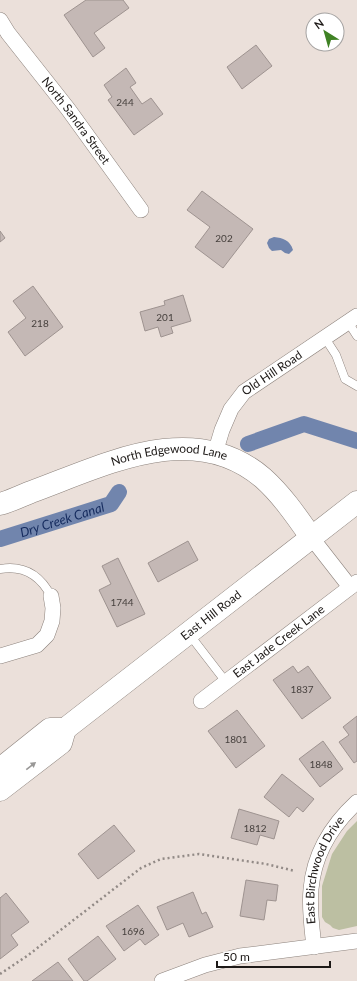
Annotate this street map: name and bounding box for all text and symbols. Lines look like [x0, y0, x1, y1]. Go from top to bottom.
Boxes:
north arrow [305, 12, 345, 52]
text: N [311, 16, 326, 31]
street label: North Sandra Street [39, 74, 114, 168]
house number: 244 [116, 96, 134, 108]
house number: 202 [215, 232, 233, 244]
house number: 201 [156, 311, 174, 323]
house number: 218 [31, 317, 49, 329]
street label: Old Hill Road [239, 347, 305, 398]
street label: North Edgewood Lane [109, 441, 230, 469]
water label: Dry Creek Canal [18, 499, 106, 540]
street label: East Hill Road [177, 587, 244, 643]
house number: 1744 [110, 596, 134, 608]
street label: East Jade Creek Lane [230, 601, 327, 681]
house number: 1837 [290, 683, 314, 695]
house number: 1801 [224, 733, 248, 745]
house number: 1848 [309, 758, 333, 770]
one-way arrow [25, 762, 36, 770]
street label: East Birchwood Drive [302, 813, 347, 925]
house number: 1812 [243, 822, 267, 834]
house number: 1696 [121, 925, 145, 937]
scale bar [217, 943, 330, 969]
text: 50 m [223, 949, 250, 964]

